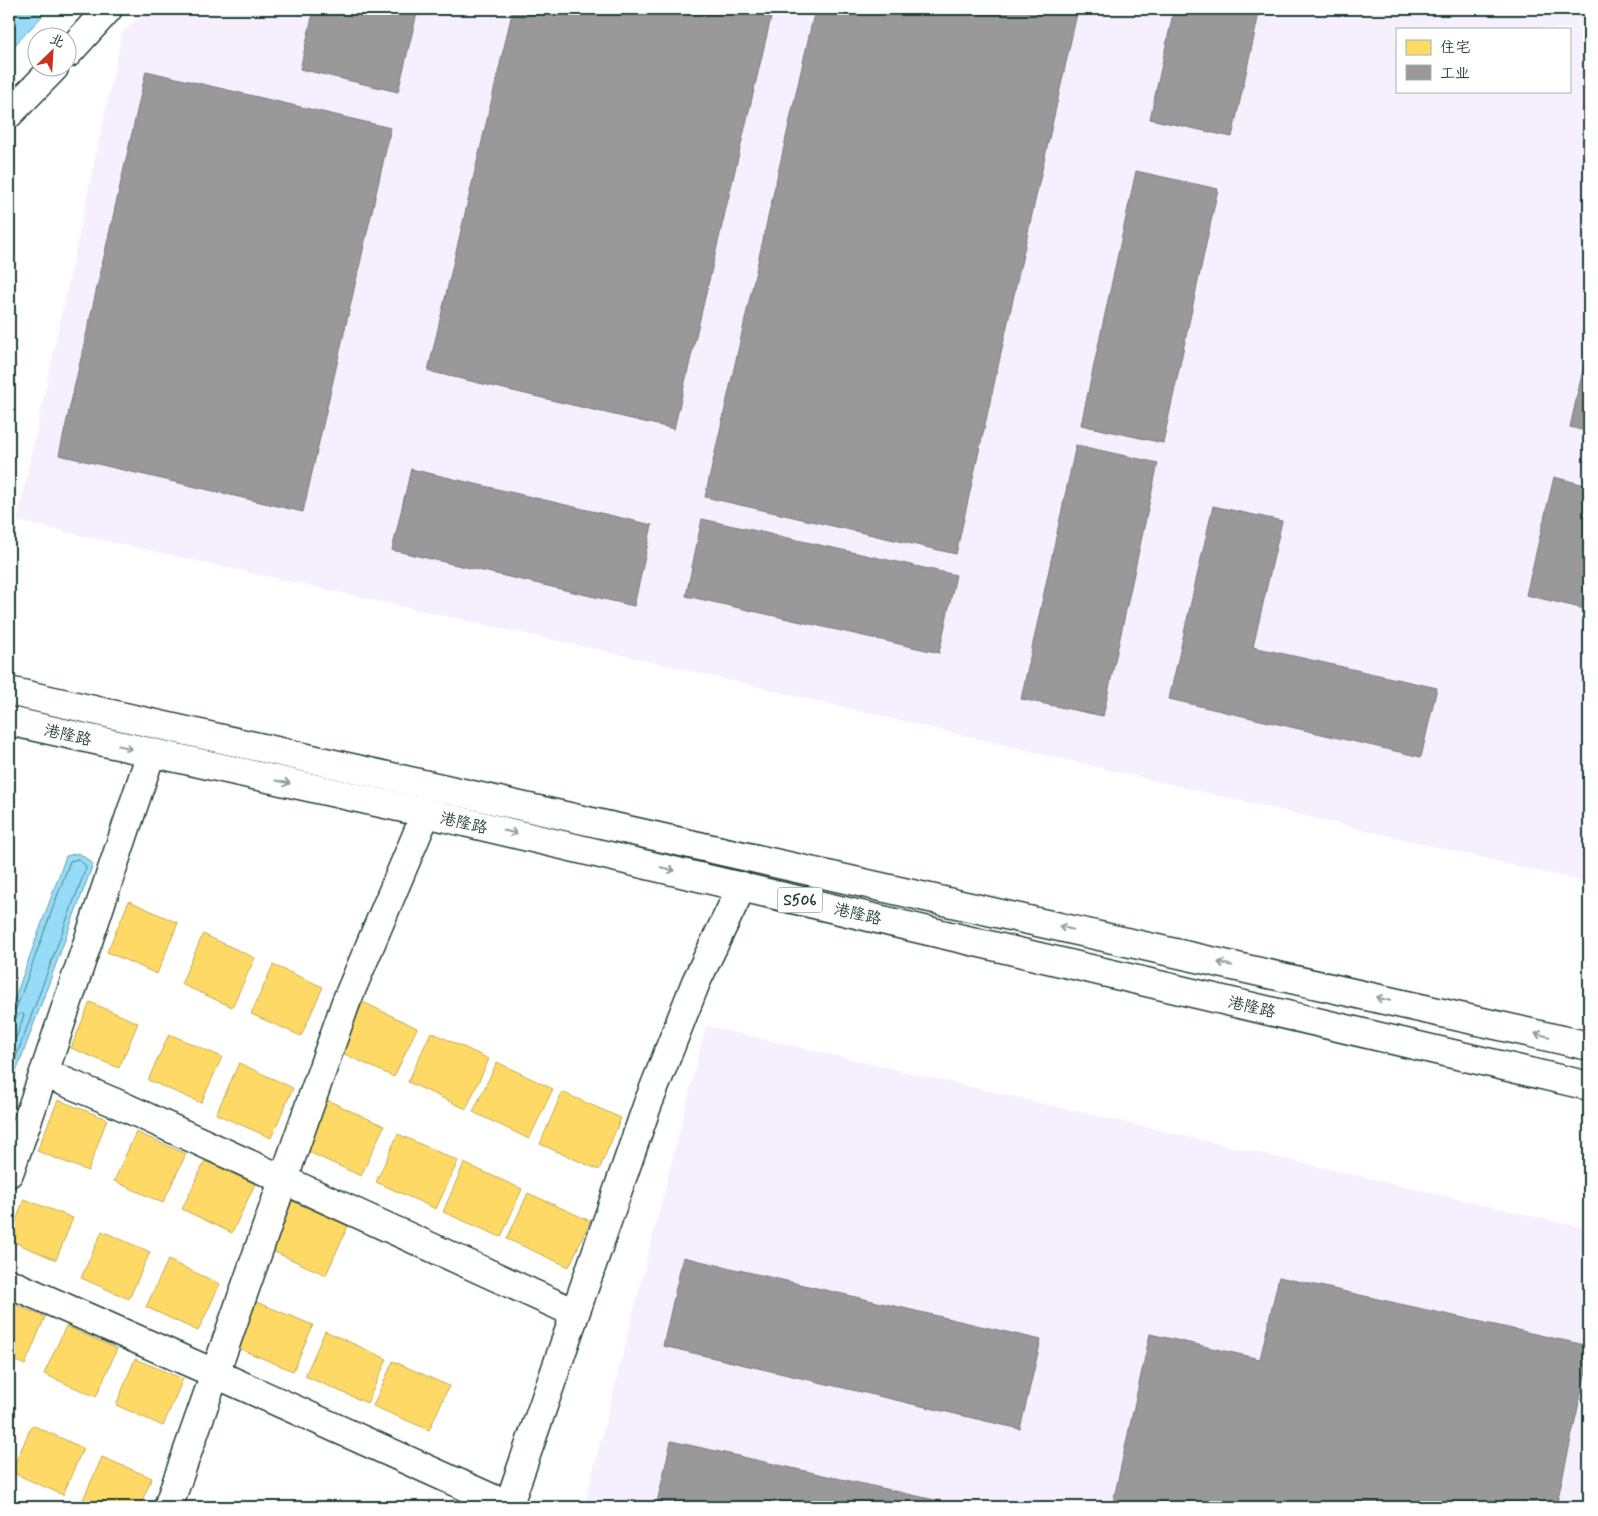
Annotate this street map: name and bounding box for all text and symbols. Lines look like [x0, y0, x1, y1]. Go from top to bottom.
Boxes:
north arrow [28, 28, 78, 78]
legend [1396, 28, 1570, 92]
text: 北 [47, 30, 67, 52]
text: 住宅 [1440, 38, 1470, 58]
text: 工业 [1440, 64, 1470, 84]
street label: 港隆路 [42, 720, 93, 751]
one-way arrow [116, 743, 132, 752]
one-way arrow [275, 777, 291, 787]
street label: 港隆路 [438, 808, 489, 839]
one-way arrow [502, 828, 518, 837]
one-way arrow [660, 865, 676, 874]
road number: S506 [778, 888, 822, 912]
street label: 港隆路 [832, 899, 883, 930]
one-way arrow [1059, 923, 1075, 932]
one-way arrow [1217, 959, 1233, 968]
street label: 港隆路 [1226, 992, 1277, 1023]
one-way arrow [1376, 994, 1392, 1004]
one-way arrow [1534, 1030, 1550, 1039]

